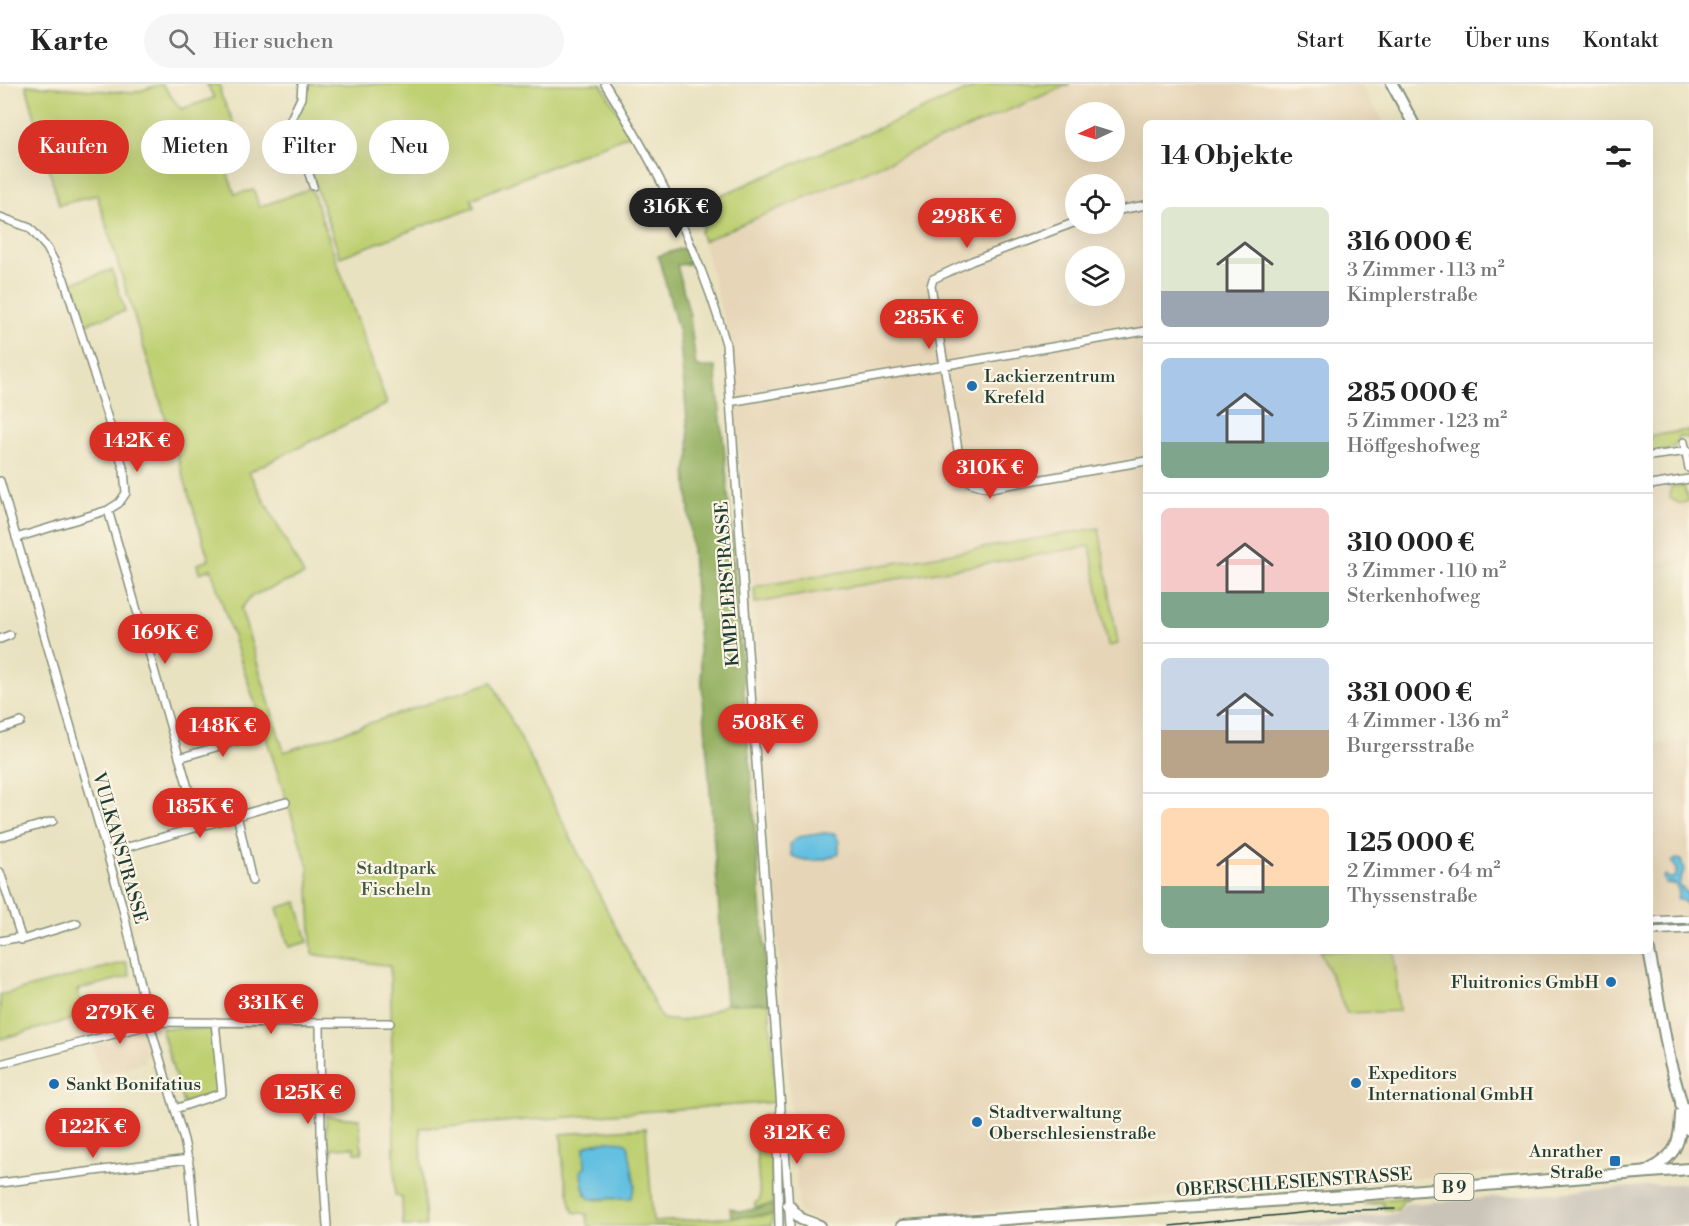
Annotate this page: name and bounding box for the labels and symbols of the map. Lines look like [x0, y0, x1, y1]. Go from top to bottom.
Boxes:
north arrow [1065, 102, 1125, 162]
pin: 316K € [627, 188, 725, 239]
pin: 298K € [918, 198, 1016, 249]
pin: 285K € [880, 299, 978, 350]
place label: Lackierzentrum Krefeld [984, 365, 1116, 409]
marker: Lackierzentrum Krefeld [965, 379, 979, 393]
pin: 142K € [88, 422, 186, 473]
pin: 310K € [941, 449, 1039, 500]
street label: KIMPLERSTRASSE [710, 501, 745, 667]
pin: 169K € [116, 614, 214, 665]
pin: 508K € [719, 704, 817, 755]
pin: 148K € [174, 707, 272, 758]
street label: VULKANSTRASSE [87, 769, 152, 927]
pin: 185K € [151, 788, 249, 839]
park label: Stadtpark Fischeln [356, 857, 437, 901]
place label: Fluitronics GmbH [1451, 971, 1600, 994]
marker: Fluitronics GmbH [1604, 975, 1618, 989]
pin: 331K € [222, 984, 320, 1035]
pin: 279K € [71, 994, 169, 1045]
place label: Expeditors International GmbH [1368, 1062, 1534, 1106]
place label: Sankt Bonifatius [66, 1073, 201, 1096]
pin: 125K € [259, 1074, 357, 1125]
marker: Expeditors International GmbH [1349, 1076, 1363, 1090]
marker: Sankt Bonifatius [47, 1077, 61, 1091]
place label: Stadtverwaltung Oberschlesienstraße [989, 1101, 1156, 1145]
pin: 122K € [44, 1108, 142, 1159]
pin: 312K € [748, 1114, 846, 1165]
marker: Stadtverwaltung Oberschlesienstraße [970, 1115, 984, 1129]
place label: Anrather Straße [1528, 1140, 1603, 1184]
marker: Anrather Straße [1608, 1154, 1622, 1168]
street label: OBERSCHLESIENSTRASSE [1175, 1163, 1413, 1202]
road number: B 9 [1434, 1174, 1474, 1200]

